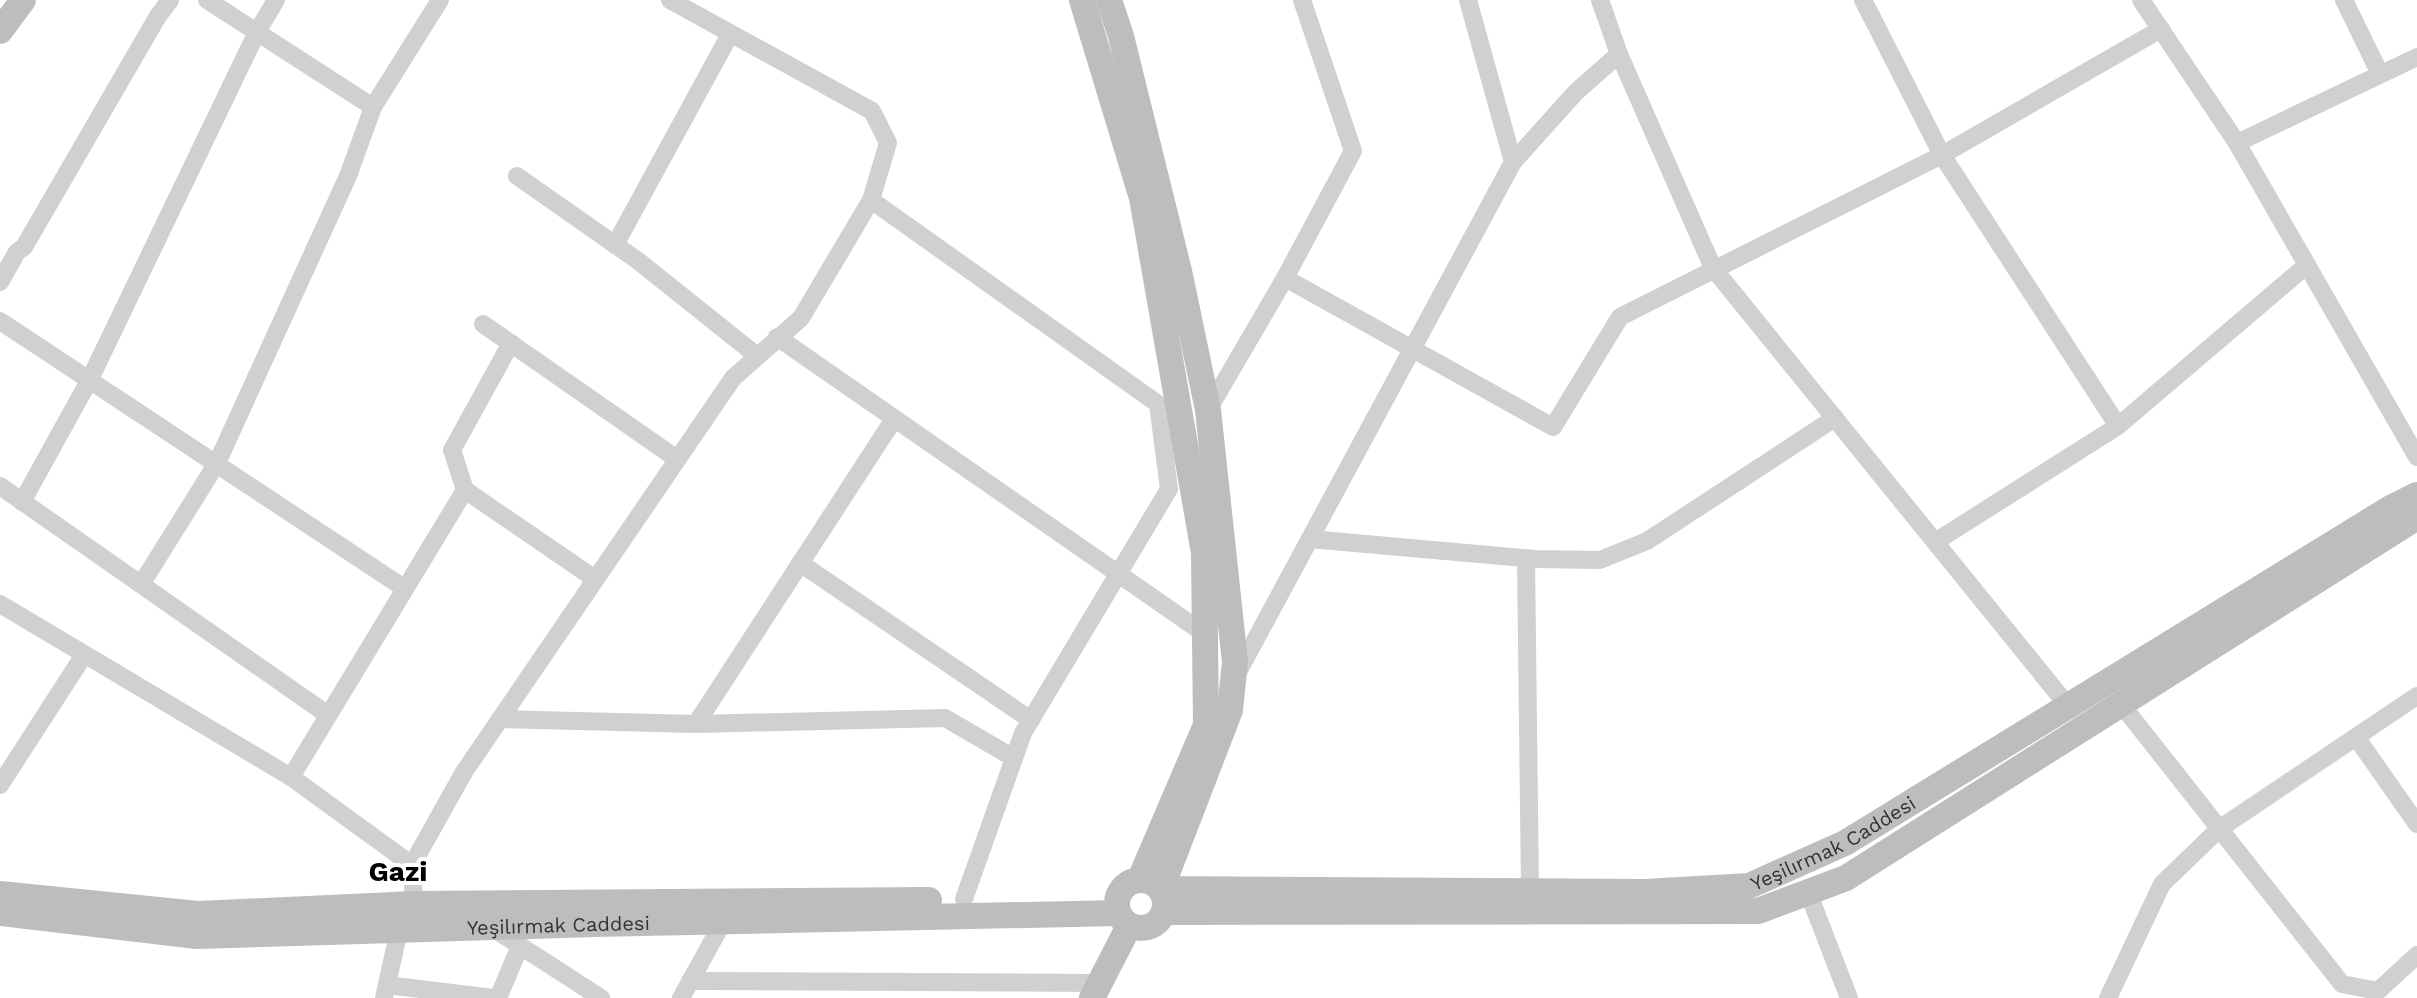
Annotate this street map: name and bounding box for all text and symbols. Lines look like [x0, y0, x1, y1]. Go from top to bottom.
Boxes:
street label: Yeşilırmak Caddesi [1747, 791, 1920, 896]
district label: Gazi [368, 855, 428, 888]
street label: Yeşilırmak Caddesi [467, 911, 650, 940]

